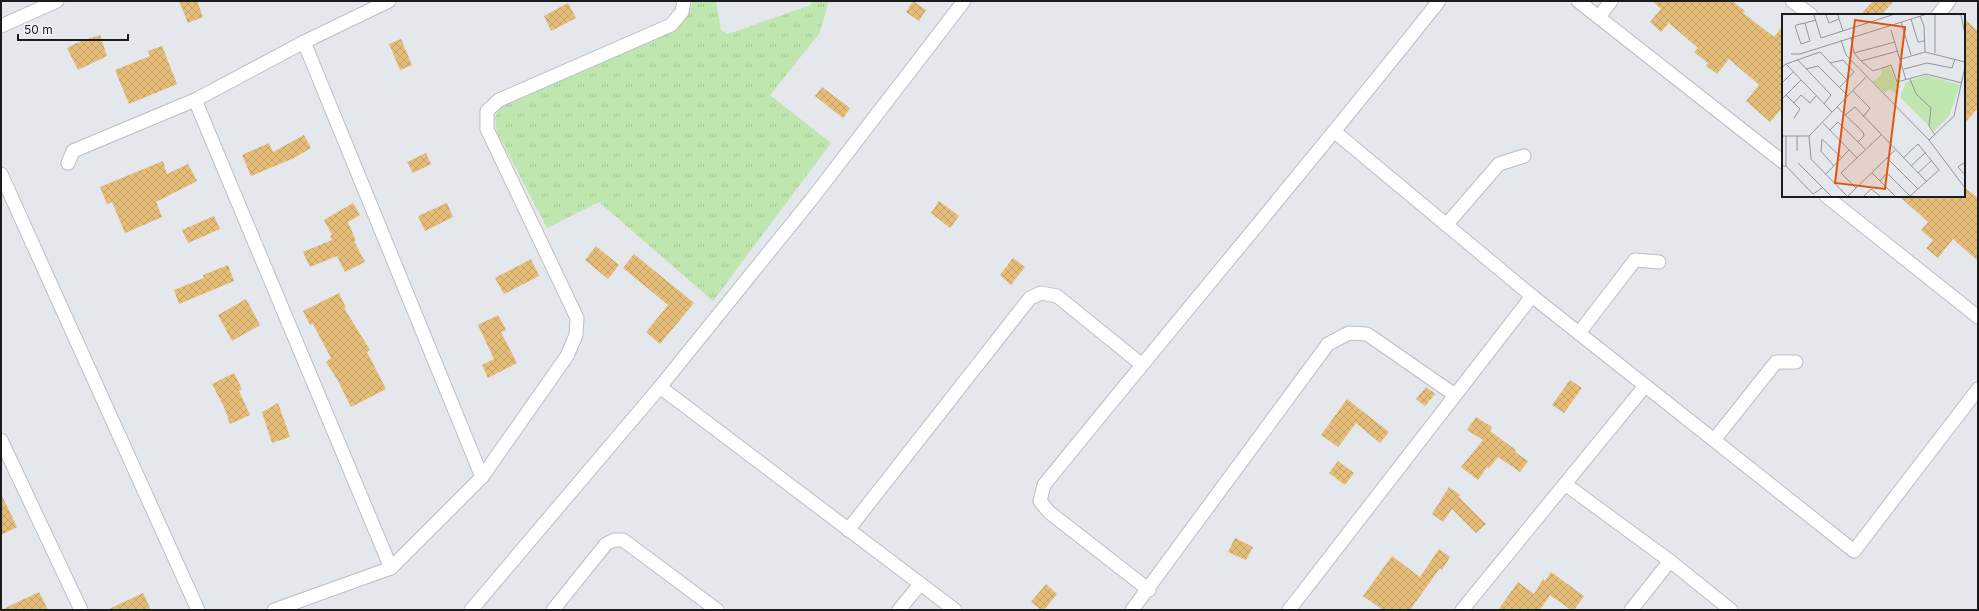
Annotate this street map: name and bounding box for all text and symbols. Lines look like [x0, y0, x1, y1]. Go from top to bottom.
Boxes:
inset map [1782, 14, 1965, 197]
scale bar [18, 16, 128, 42]
text: 50 m [24, 22, 53, 37]

